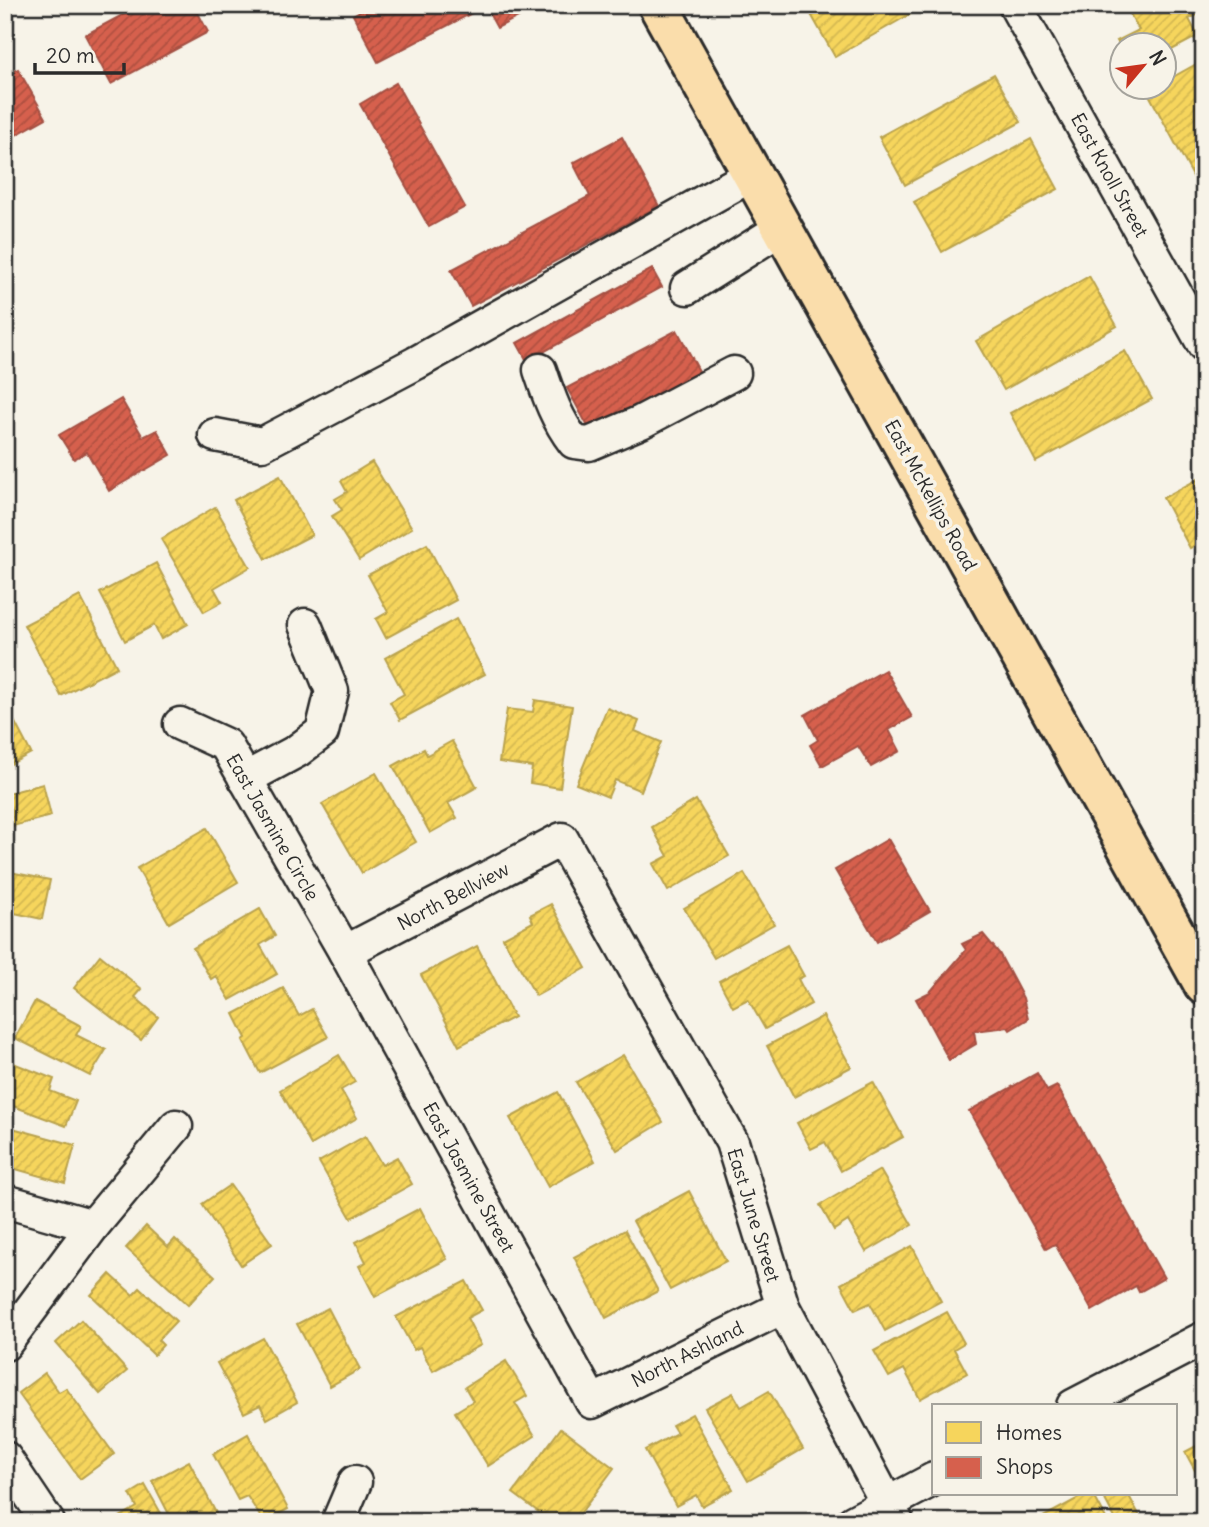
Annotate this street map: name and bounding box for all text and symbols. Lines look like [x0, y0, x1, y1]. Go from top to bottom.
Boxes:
scale bar [35, 32, 124, 76]
north arrow [1108, 32, 1178, 102]
text: 20 m [46, 42, 95, 69]
text: N [1144, 46, 1172, 69]
street label: East Knoll Street [1066, 109, 1154, 241]
street label: East McKellips Road [880, 415, 982, 575]
street label: East Jasmine Circle [221, 749, 325, 905]
street label: North Bellview [393, 856, 513, 935]
street label: East Jasmine Street [418, 1098, 520, 1256]
street label: East June Street [722, 1145, 786, 1285]
street label: North Ashland [627, 1316, 747, 1392]
legend [932, 1404, 1178, 1496]
text: Homes [996, 1419, 1062, 1446]
text: Shops [996, 1453, 1053, 1480]

